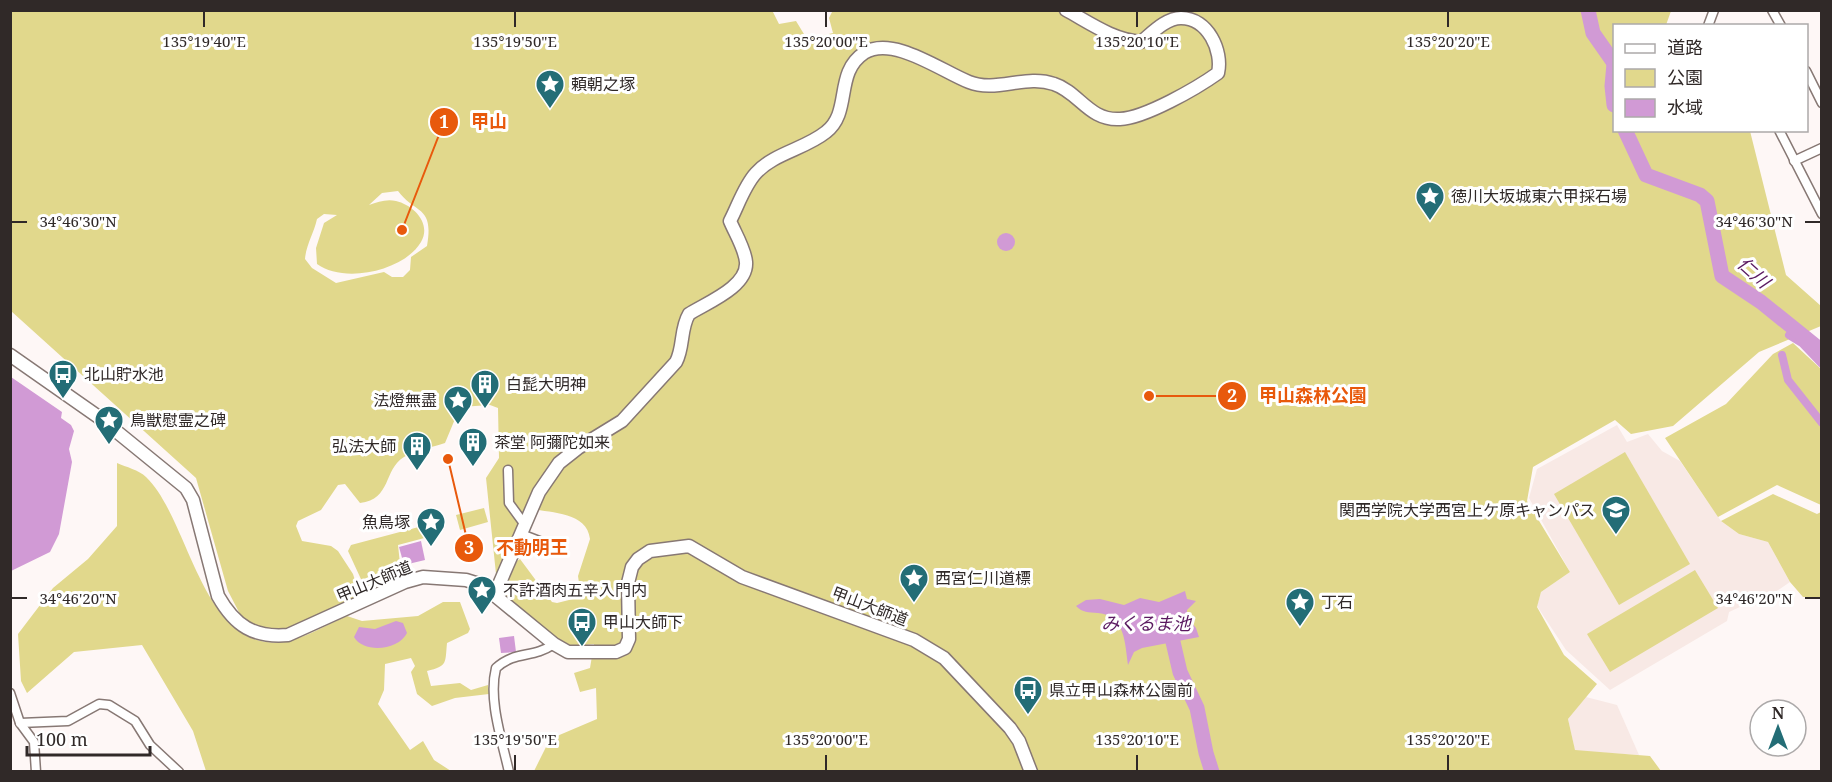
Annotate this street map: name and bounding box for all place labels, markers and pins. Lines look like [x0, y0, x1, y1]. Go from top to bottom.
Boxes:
place icon: 頼朝之塚 [534, 68, 566, 110]
place label: 頼朝之塚 [571, 73, 635, 95]
callout: 甲山 [429, 104, 519, 140]
place icon: 徳川大坂城東六甲採石場 [1414, 180, 1446, 222]
place label: 徳川大坂城東六甲採石場 [1451, 185, 1627, 207]
bus stop icon: 北山貯水池 [47, 358, 79, 400]
place label: 北山貯水池 [84, 363, 164, 385]
building icon: 白髭大明神 [469, 368, 501, 410]
place label: 白髭大明神 [506, 373, 586, 395]
callout: 甲山森林公園 [1217, 378, 1379, 414]
place icon: 法燈無盡 [442, 384, 474, 426]
place label: 法燈無盡 [373, 389, 437, 411]
place icon: 鳥獣慰霊之碑 [93, 404, 125, 446]
place label: 鳥獣慰霊之碑 [130, 409, 226, 431]
building icon: 茶堂 阿彌陀如来 [457, 426, 489, 468]
building icon: 弘法大師 [401, 430, 433, 472]
place label: 茶堂 阿彌陀如来 [494, 431, 610, 453]
place label: 弘法大師 [332, 435, 396, 457]
school or university icon: 関西学院大学西宮上ケ原キャンパス [1600, 494, 1632, 536]
place label: 関西学院大学西宮上ケ原キャンパス [1339, 499, 1595, 521]
place icon: 魚鳥塚 [415, 506, 447, 548]
place label: 魚鳥塚 [362, 511, 410, 533]
callout: 不動明王 [454, 530, 580, 566]
place icon: 西宮仁川道標 [898, 562, 930, 604]
place label: 西宮仁川道標 [935, 567, 1031, 589]
place icon: 不許酒肉五辛入門内 [466, 574, 498, 616]
place label: 不許酒肉五辛入門内 [503, 579, 647, 601]
place icon: 丁石 [1284, 586, 1316, 628]
place label: 丁石 [1321, 591, 1353, 613]
bus stop icon: 甲山大師下 [566, 606, 598, 648]
place label: 甲山大師下 [603, 611, 683, 633]
bus stop icon: 県立甲山森林公園前 [1012, 674, 1044, 716]
place label: 県立甲山森林公園前 [1049, 679, 1193, 701]

